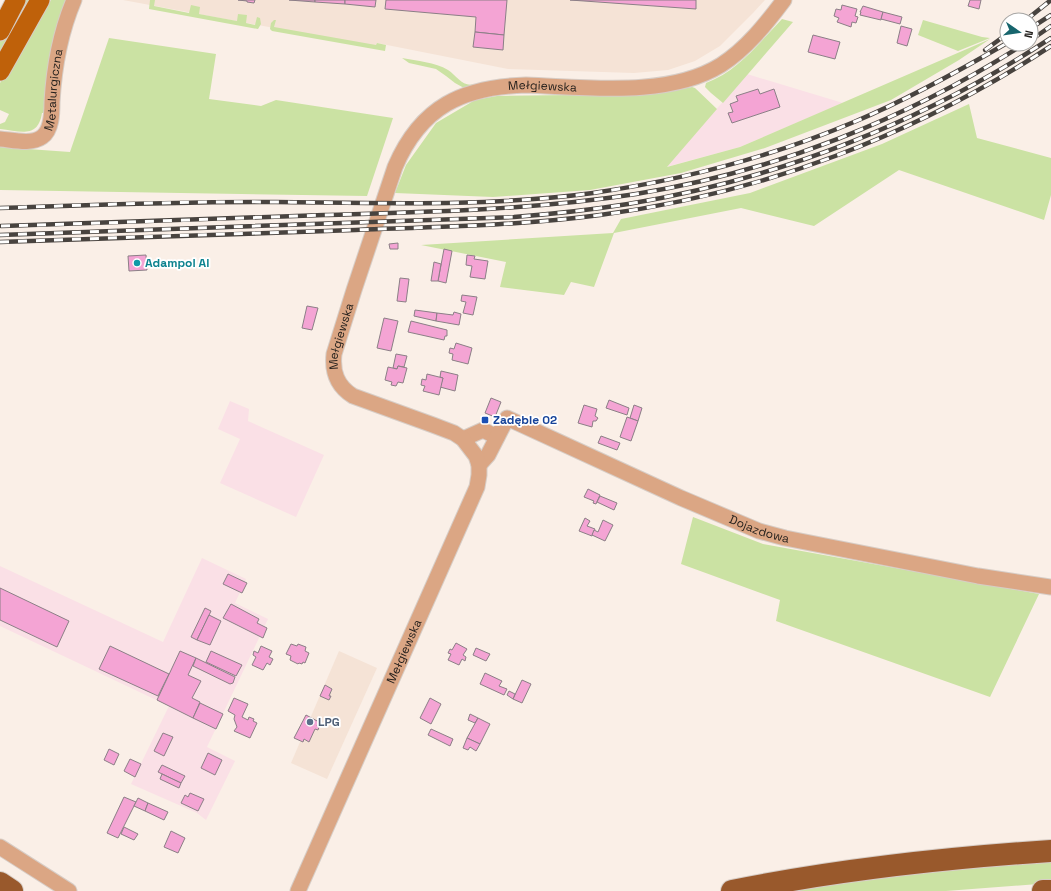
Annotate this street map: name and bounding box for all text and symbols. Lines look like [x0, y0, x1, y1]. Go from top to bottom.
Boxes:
north arrow [999, 12, 1039, 52]
text: N [1021, 29, 1036, 39]
street label: Metalurgiczna [40, 47, 67, 133]
street label: Mełgiewska [507, 77, 577, 95]
place label: Adampol Al [145, 255, 209, 271]
marker: Adampol Al [132, 258, 142, 268]
street label: Mełgiewska [325, 301, 357, 370]
place label: Zadębie 02 [493, 412, 557, 428]
marker: Zadębie 02 [480, 415, 490, 425]
street label: Dojazdowa [727, 511, 791, 547]
street label: Mełgiewska [383, 617, 425, 686]
place label: LPG [318, 714, 340, 730]
marker: LPG [305, 717, 315, 727]

